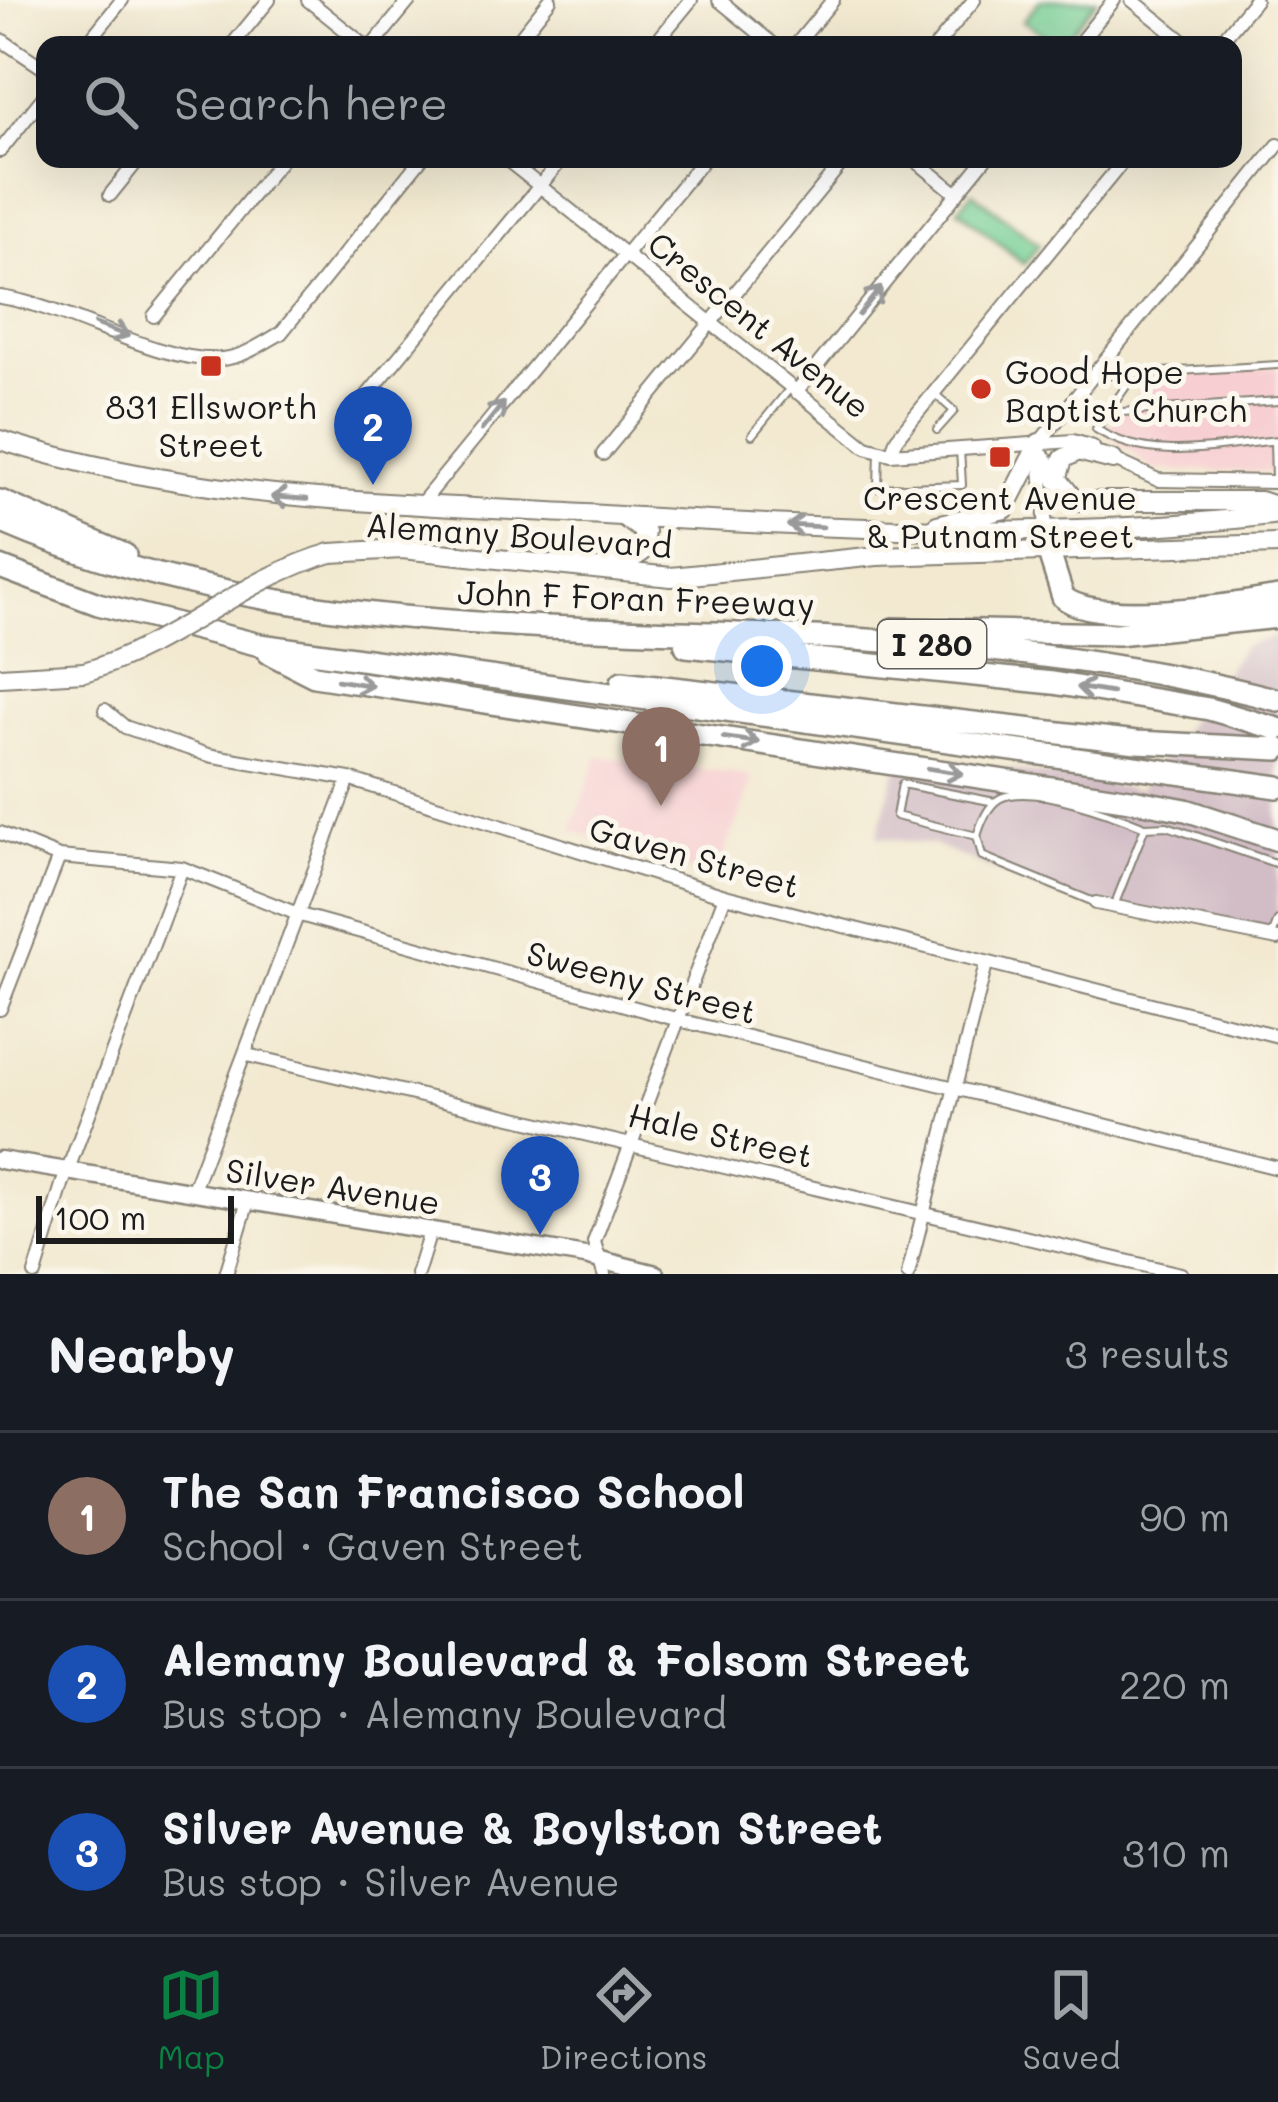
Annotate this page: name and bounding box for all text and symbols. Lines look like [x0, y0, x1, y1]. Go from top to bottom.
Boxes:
search box [36, 36, 1242, 168]
icon: search [78, 69, 144, 135]
text: Search here [174, 73, 448, 131]
street label: Crescent Avenue [640, 221, 880, 427]
one-way arrow [856, 286, 883, 317]
one-way arrow [93, 320, 130, 342]
place label: Good Hope Baptist Church [1005, 349, 1247, 430]
marker: 831 Ellsworth Street [198, 353, 224, 379]
marker: Good Hope Baptist Church [968, 376, 994, 402]
place label: 831 Ellsworth Street [105, 384, 317, 465]
pin: 2 [334, 386, 412, 485]
one-way arrow [479, 401, 507, 432]
marker: Crescent Avenue & Putnam Street [987, 444, 1013, 470]
place label: Crescent Avenue & Putnam Street [863, 475, 1137, 556]
one-way arrow [271, 486, 310, 509]
street label: Alemany Boulevard [364, 502, 674, 567]
one-way arrow [786, 514, 825, 537]
street label: John F Foran Freeway [457, 569, 815, 626]
road number: I 280 [878, 620, 986, 668]
your location [732, 636, 792, 696]
one-way arrow [335, 672, 374, 695]
one-way arrow [1075, 677, 1114, 700]
pin: 1 [622, 707, 700, 806]
one-way arrow [721, 729, 760, 752]
one-way arrow [925, 760, 964, 783]
street label: Gaven Street [585, 805, 805, 907]
street label: Sweeny Street [522, 930, 762, 1033]
street label: Hale Street [624, 1092, 818, 1176]
pin: 3 [501, 1136, 579, 1235]
street label: Silver Avenue [223, 1147, 443, 1223]
scale bar [36, 1190, 234, 1243]
text: 100 m [54, 1195, 146, 1238]
text: Nearby [48, 1319, 235, 1386]
text: 3 results [1065, 1327, 1230, 1378]
text: The San Francisco School [162, 1461, 745, 1519]
text: 1 [78, 1490, 96, 1541]
text: 90 m [1139, 1490, 1230, 1541]
text: School · Gaven Street [162, 1519, 583, 1570]
text: Alemany Boulevard & Folsom Street [162, 1629, 970, 1687]
text: 2 [76, 1658, 98, 1709]
text: 220 m [1119, 1658, 1230, 1709]
text: Bus stop · Alemany Boulevard [162, 1687, 727, 1738]
text: Silver Avenue & Boylston Street [162, 1797, 882, 1855]
text: 3 [75, 1826, 99, 1877]
text: 310 m [1122, 1826, 1230, 1877]
text: Bus stop · Silver Avenue [162, 1855, 620, 1906]
tab: Map [158, 1962, 225, 2077]
tab: Directions [540, 1962, 707, 2077]
tab: Saved [1023, 1962, 1120, 2077]

